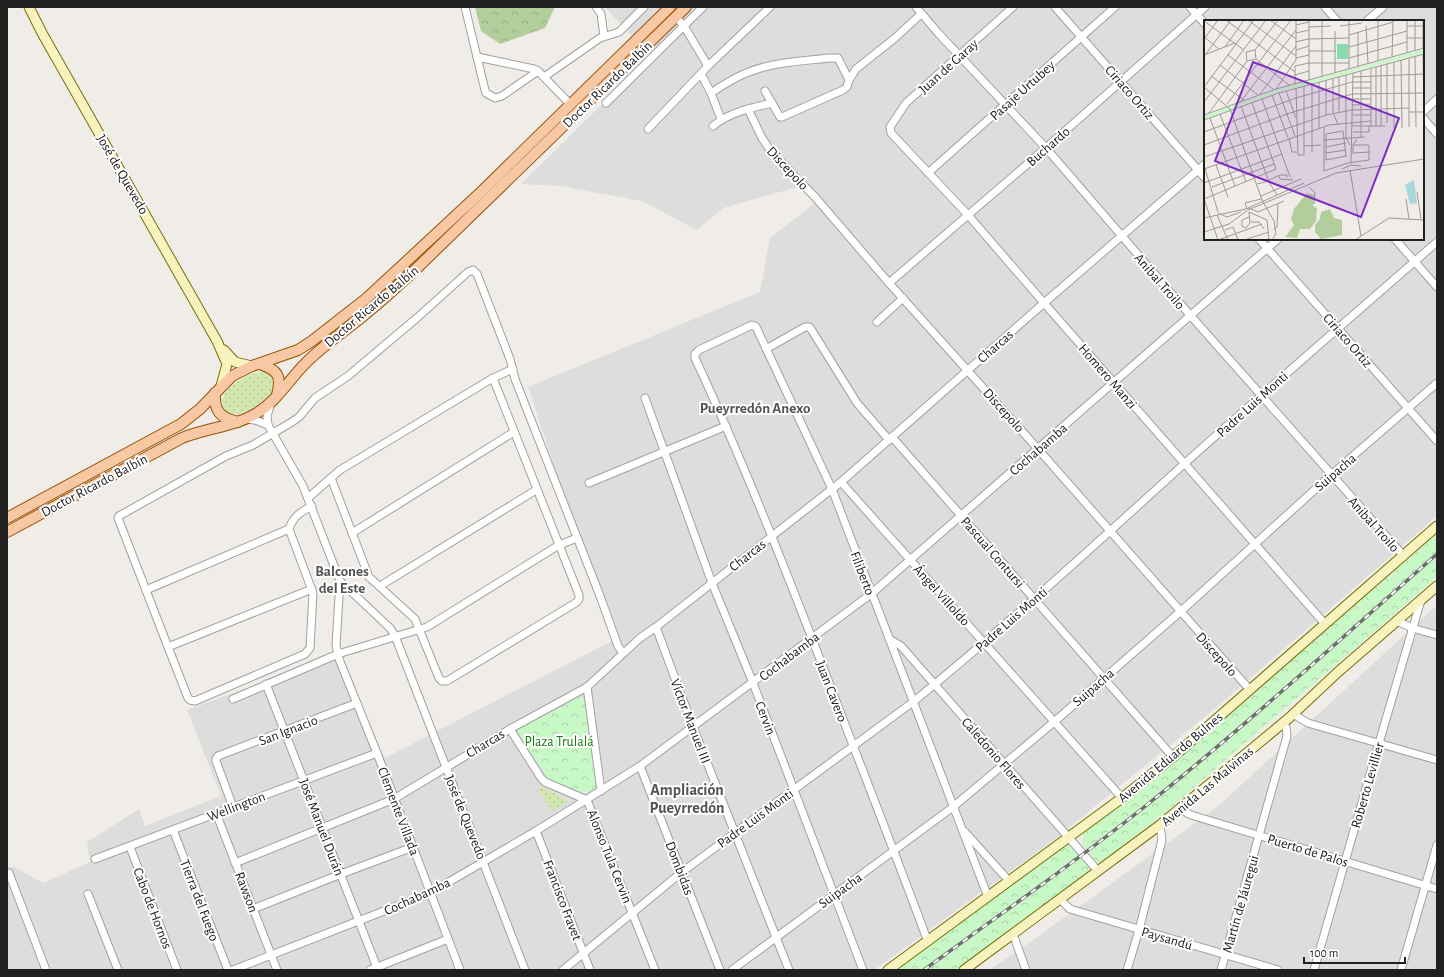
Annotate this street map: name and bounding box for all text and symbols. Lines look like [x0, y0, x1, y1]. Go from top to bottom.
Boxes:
inset map [1204, 20, 1424, 240]
street label: Juan de Garay [916, 37, 981, 97]
street label: Doctor Ricardo Balbín [560, 39, 655, 131]
street label: Pasaje Urtubey [988, 58, 1058, 123]
street label: Ciriaco Ortiz [1102, 63, 1157, 123]
street label: Buchardo [1024, 124, 1073, 169]
street label: José de Quevedo [94, 132, 151, 217]
street label: Discepolo [764, 144, 811, 193]
street label: Anibal Troilo [1131, 251, 1187, 312]
street label: Doctor Ricardo Balbín [322, 263, 421, 350]
street label: Ciriaco Ortiz [1320, 311, 1375, 371]
street label: Charcas [975, 328, 1016, 366]
street label: Homero Manzi [1075, 341, 1139, 412]
street label: Padre Luis Monti [1214, 369, 1291, 440]
street label: Discepolo [980, 386, 1027, 435]
district label: Pueyrredón Anexo [700, 401, 810, 416]
street label: Cochabamba [1007, 421, 1071, 478]
street label: Suipacha [1312, 451, 1359, 494]
street label: Doctor Ricardo Balbín [39, 452, 150, 520]
street label: Anibal Troilo [1345, 494, 1402, 555]
street label: Pascual Contursi [958, 515, 1027, 591]
street label: Charcas [727, 537, 769, 574]
street label: Filiberto [847, 550, 877, 597]
street label: Ángel Villoldo [910, 560, 974, 629]
district label: Balcones del Este [315, 564, 369, 596]
street label: Padre Luis Monti [973, 585, 1050, 655]
street label: Cochabamba [757, 629, 823, 684]
street label: Discepolo [1193, 630, 1240, 679]
street label: Juan Cavero [813, 659, 849, 724]
street label: Suipacha [1070, 666, 1117, 709]
street label: Víctor Manuel III [667, 677, 713, 766]
street label: Cervin [752, 700, 778, 737]
street label: Avenida Eduardo Bulnes [1116, 710, 1226, 805]
street label: San Ignacio [257, 713, 320, 749]
street label: Caledonio Flores [958, 715, 1028, 792]
street label: Charcas [464, 727, 507, 761]
park label: Plaza Trulalá [524, 735, 594, 749]
street label: Roberto Levillier [1349, 740, 1387, 830]
street label: Avenida Las Malvinas [1159, 744, 1256, 829]
street label: Clemente Villada [375, 765, 422, 858]
street label: José de Quevedo [442, 773, 488, 862]
street label: José Manuel Durán [296, 777, 346, 878]
district label: Ampliación Pueyrredón [649, 782, 725, 817]
street label: Padre Luis Monti [715, 787, 796, 851]
street label: Wellington [205, 789, 267, 824]
street label: Alonso Tula Cervin [584, 808, 634, 905]
street label: Puerto de Palos [1266, 832, 1350, 870]
street label: Dombidas [662, 839, 696, 897]
street label: Martín de Jáuregui [1220, 854, 1262, 955]
street label: Tierra del Fuego [177, 858, 221, 943]
street label: Francisco Fravet [540, 858, 584, 943]
street label: Cabo de Hornos [130, 866, 174, 951]
street label: Rawson [232, 870, 260, 915]
street label: Suipacha [816, 870, 865, 911]
street label: Cochabamba [382, 875, 453, 918]
street label: Paysandú [1140, 925, 1194, 953]
scale bar [1304, 939, 1405, 965]
text: 100 m [1310, 947, 1338, 959]

